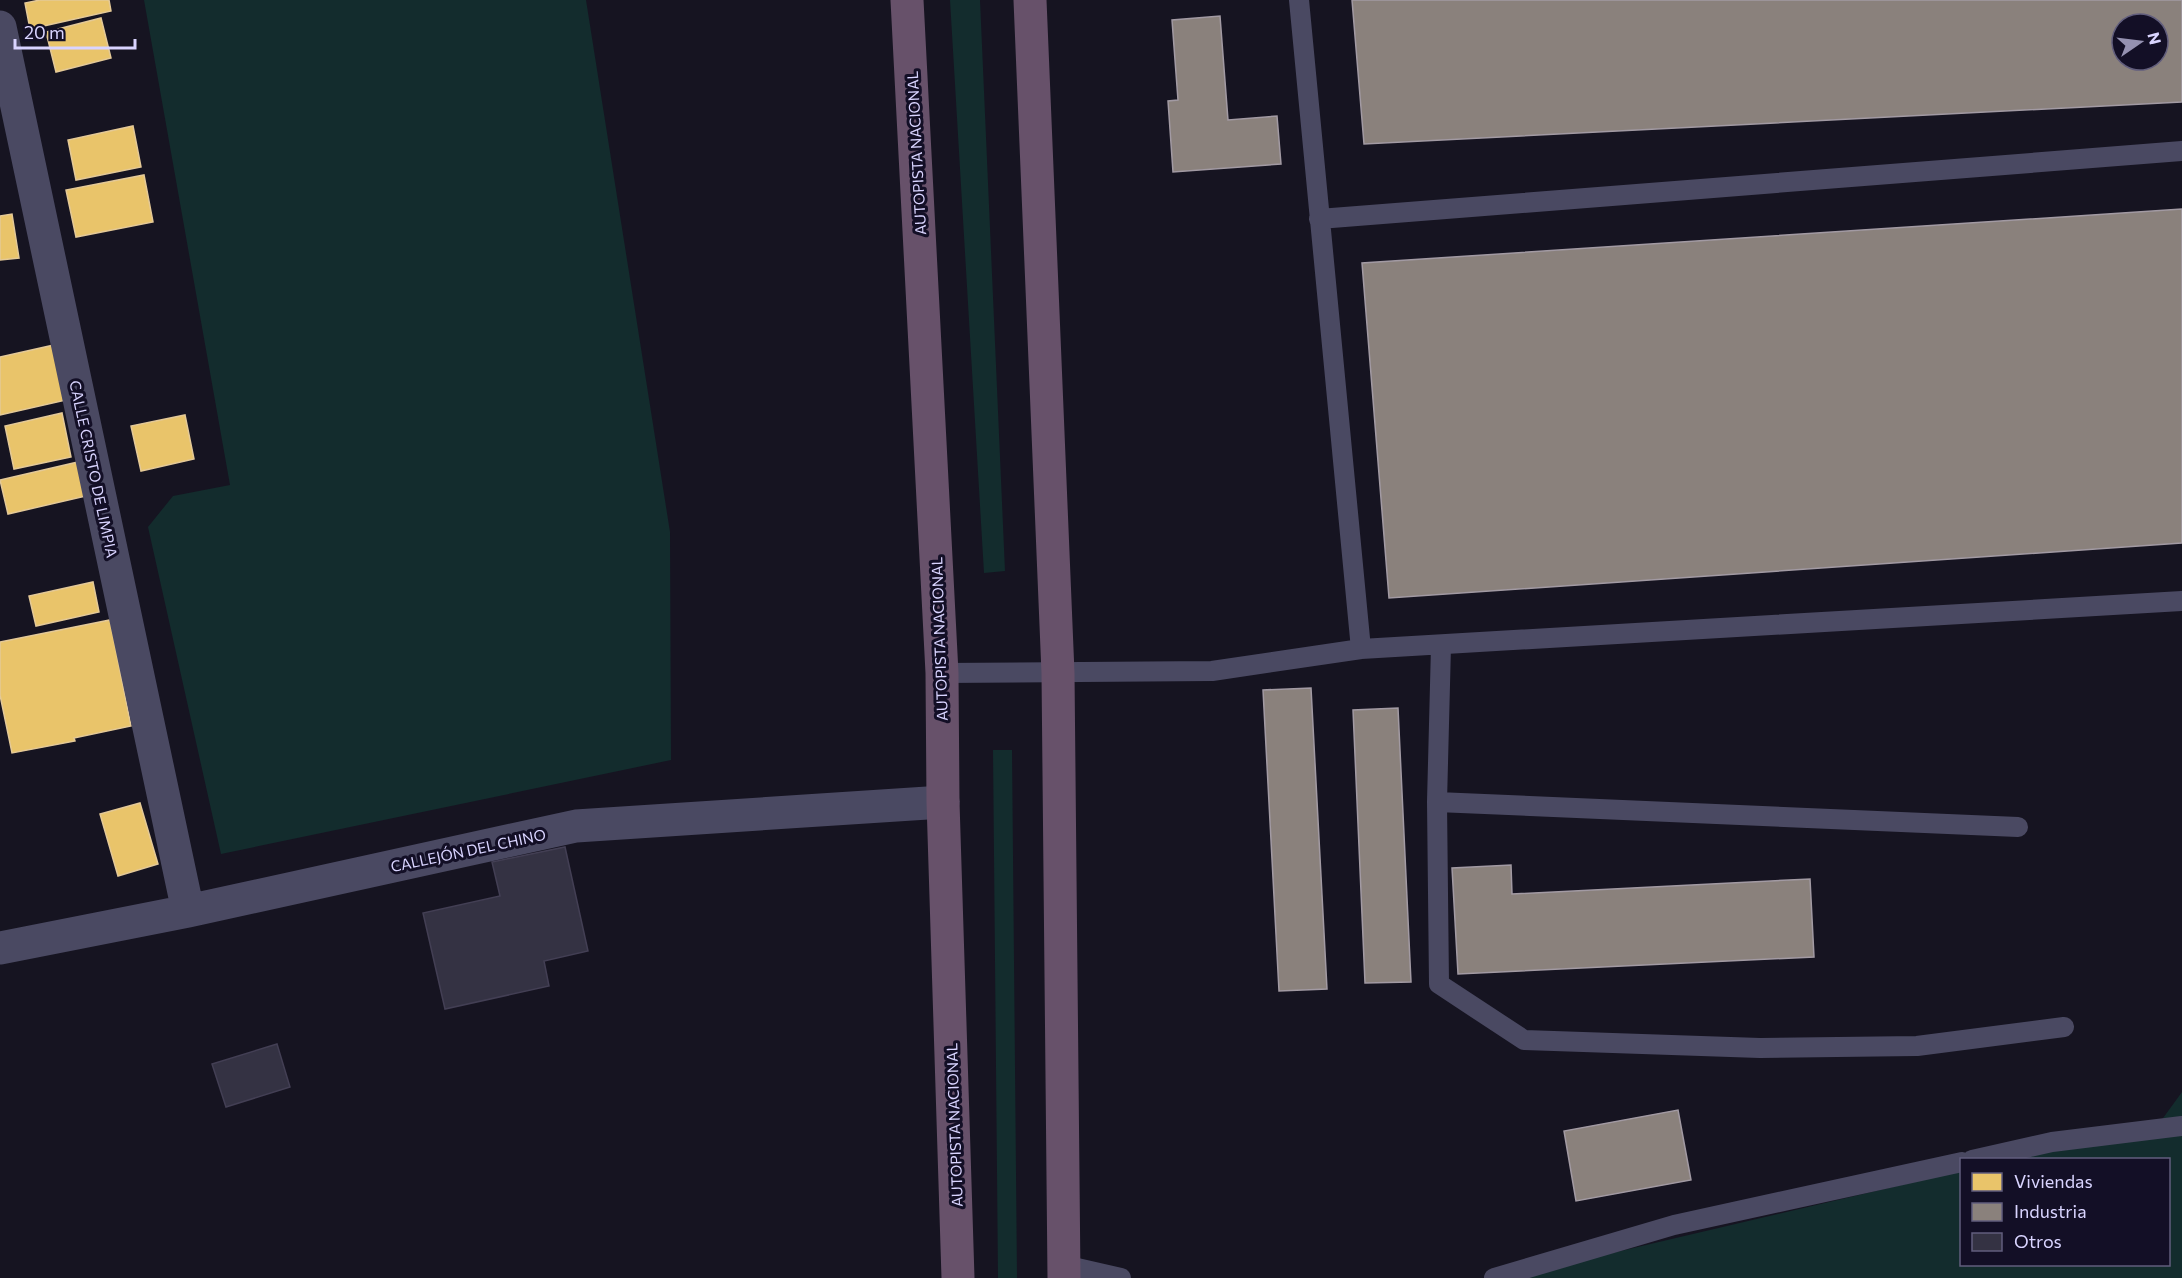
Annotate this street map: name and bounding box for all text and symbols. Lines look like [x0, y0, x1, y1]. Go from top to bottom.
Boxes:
scale bar [15, 12, 135, 50]
north arrow [2110, 12, 2170, 72]
text: 20 m [24, 21, 65, 43]
text: N [2144, 30, 2166, 46]
street label: AUTOPISTA NACIONAL [903, 70, 929, 235]
street label: CALLE CRISTO DE LIMPIA [66, 379, 122, 559]
street label: AUTOPISTA NACIONAL [927, 556, 951, 721]
street label: CALLEJÓN DEL CHINO [389, 824, 547, 875]
street label: AUTOPISTA NACIONAL [942, 1042, 966, 1207]
legend [1960, 1158, 2170, 1266]
text: Viviendas [2014, 1170, 2093, 1192]
text: Industria [2014, 1200, 2087, 1222]
text: Otros [2014, 1230, 2062, 1252]

